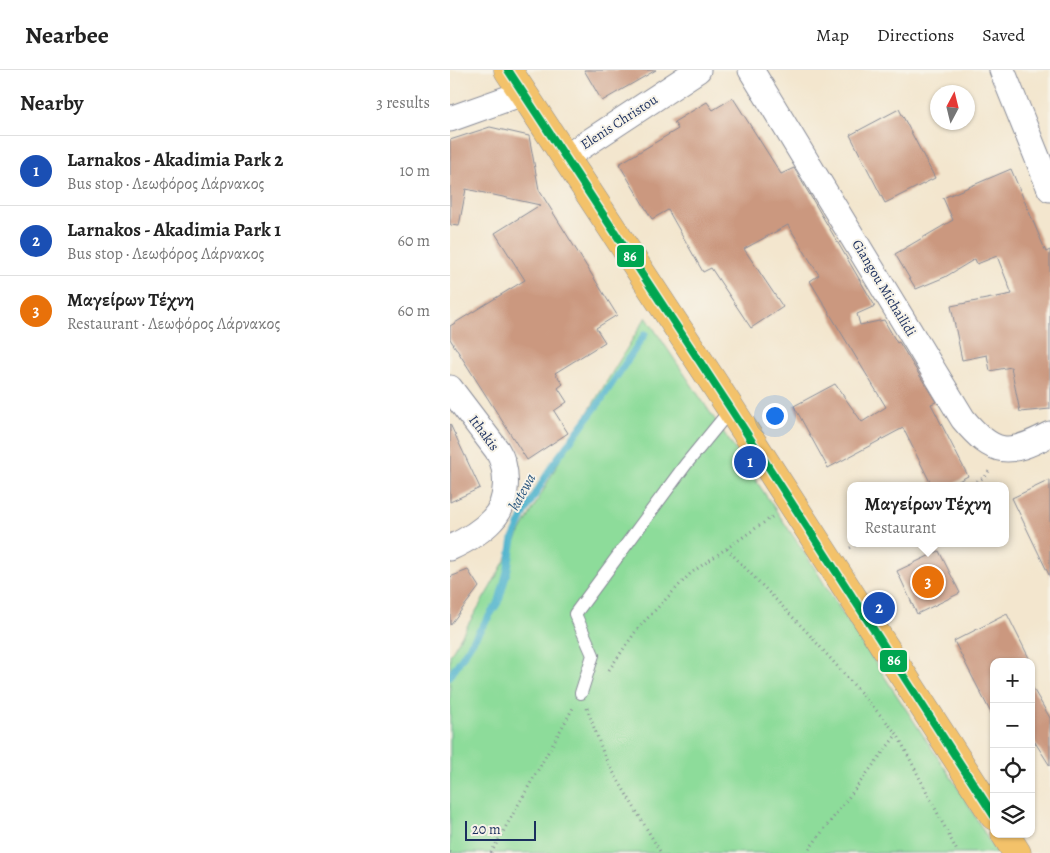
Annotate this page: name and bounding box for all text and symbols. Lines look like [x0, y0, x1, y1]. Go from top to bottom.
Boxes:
text: Nearbee [25, 19, 109, 51]
text: Map [816, 23, 849, 47]
text: Directions [877, 23, 954, 47]
text: Saved [982, 23, 1025, 47]
north arrow [930, 85, 975, 130]
text: Nearby [20, 89, 83, 117]
street label: Elenis Christou [577, 90, 662, 154]
text: 3 results [376, 92, 430, 114]
text: Larnakos - Akadimia Park 2 [67, 147, 283, 173]
text: 1 [33, 160, 39, 182]
text: 10 m [400, 160, 430, 182]
text: Bus stop · Λεωφόρος Λάρνακος [67, 173, 264, 195]
text: Larnakos - Akadimia Park 1 [67, 217, 281, 243]
text: 2 [32, 230, 40, 252]
text: 60 m [398, 230, 430, 252]
street label: Giangou Michailidi [848, 236, 920, 340]
text: Bus stop · Λεωφόρος Λάρνακος [67, 243, 264, 265]
line badge: 86 [616, 244, 645, 268]
text: 86 [623, 247, 637, 266]
text: Μαγείρων Τέχνη [67, 287, 194, 313]
text: 3 [33, 300, 39, 322]
text: 60 m [398, 300, 430, 322]
text: Restaurant · Λεωφόρος Λάρνακος [67, 313, 280, 335]
your location [762, 403, 788, 429]
street label: Ithakis [464, 411, 504, 455]
pin: 1 [734, 443, 766, 481]
water label: katewa [504, 470, 540, 514]
popup [847, 482, 1009, 547]
text: Μαγείρων Τέχνη [864, 491, 992, 517]
text: Restaurant [864, 517, 936, 539]
pin: 3 [912, 563, 944, 601]
pin: 2 [863, 589, 895, 627]
line badge: 86 [879, 649, 908, 673]
text: 86 [887, 651, 901, 670]
map controls [990, 658, 1035, 838]
button: + [990, 658, 1035, 703]
button: − [990, 703, 1035, 748]
button: locate [990, 748, 1035, 793]
button: layers [990, 793, 1035, 838]
scale bar [465, 818, 536, 841]
text: 20 m [472, 820, 501, 839]

